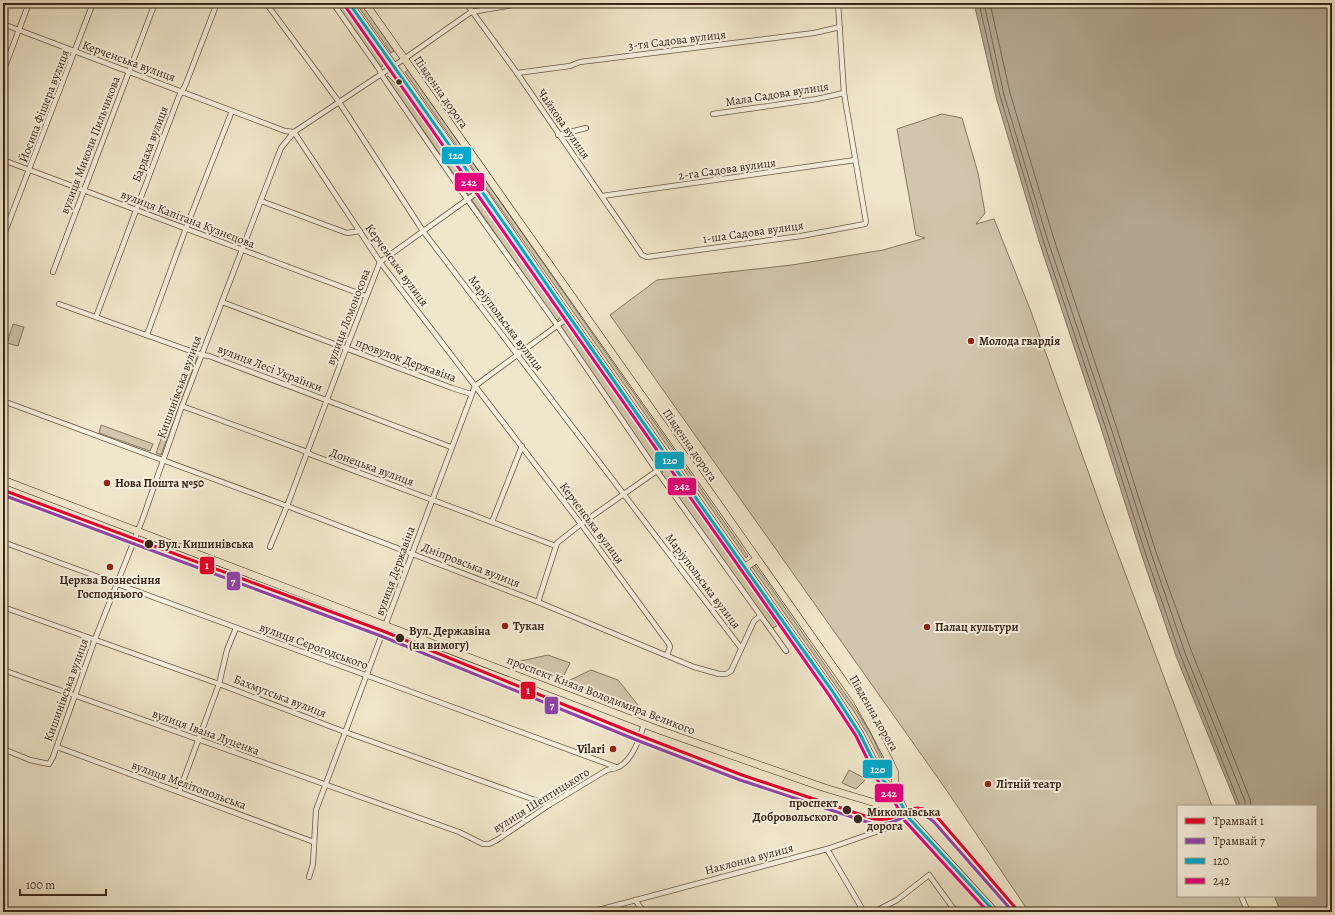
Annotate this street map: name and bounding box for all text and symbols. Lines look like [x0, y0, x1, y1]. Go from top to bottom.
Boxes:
street label: 3-тя Садова вулиця [627, 26, 727, 54]
street label: Керченська вулиця [80, 37, 178, 85]
street label: Йосипа Фішера вулиця [15, 47, 73, 165]
street label: Південна дорога [410, 52, 472, 132]
street label: вулиця Миколи Пильчикова [56, 73, 124, 216]
unlabelled marker [394, 77, 404, 87]
street label: Мала Садова вулиця [724, 78, 830, 110]
street label: Чайкова вулиця [534, 86, 594, 162]
street label: Бардаха вулиця [128, 103, 172, 184]
line badge: 120 [441, 146, 472, 165]
text: 120 [449, 148, 464, 163]
street label: 2-га Садова вулиця [677, 154, 777, 184]
line badge: 242 [454, 172, 485, 192]
text: 242 [461, 175, 478, 190]
street label: вулиця Капітана Кузнєцова [119, 186, 258, 252]
street label: 1-ша Садова вулиця [702, 217, 805, 247]
street label: Керченська вулиця [362, 221, 432, 310]
street label: вулиця Ломоносова [322, 266, 374, 368]
street label: Маріупольська вулиця [465, 272, 547, 374]
street label: Кишинівська вулиця [153, 333, 205, 441]
place label: Молода гвардія [979, 333, 1060, 349]
street label: провулок Державіна [353, 334, 459, 386]
marker: Молода гвардія [966, 336, 976, 346]
street label: вулиця Лесі Українки [215, 341, 325, 395]
street label: Південна дорога [659, 405, 721, 485]
street label: Донецька вулиця [328, 444, 417, 490]
line badge: 120 [654, 451, 685, 470]
text: 120 [663, 453, 678, 468]
place label: Нова Пошта №50 [115, 475, 204, 491]
line badge: 242 [667, 477, 697, 496]
marker: Нова Пошта №50 [102, 478, 112, 488]
street label: Керченська вулиця [556, 479, 628, 567]
text: 242 [674, 479, 691, 494]
street label: вулиця Державіна [371, 524, 419, 618]
street label: Маріупольська вулиця [662, 530, 744, 632]
place label: Вул. Кишинівська [158, 536, 254, 552]
marker: Вул. Кишинівська [143, 538, 155, 550]
street label: Дніпровська вулиця [420, 539, 523, 591]
line badge: 1 [199, 556, 215, 575]
text: 1 [205, 558, 209, 573]
marker: Церква Вознесіння Господнього [105, 562, 115, 572]
line badge: 7 [226, 571, 241, 591]
place label: Церква Вознесіння Господнього [59, 572, 161, 602]
text: 7 [231, 574, 236, 589]
place label: Тукан [513, 618, 544, 634]
street label: вулиця Сєрогодського [257, 619, 371, 673]
place label: Палац культури [935, 619, 1019, 635]
marker: Тукан [500, 621, 510, 631]
marker: Палац культури [922, 622, 932, 632]
place label: Вул. Державіна (на вимогу) [409, 623, 491, 653]
marker: Вул. Державіна (на вимогу) [394, 632, 406, 644]
street label: Кишинівська вулиця [40, 636, 92, 744]
street label: проспект Князя Володимира Великого [505, 652, 697, 738]
street label: Бахмутська вулиця [231, 671, 329, 721]
street label: Південна дорога [846, 672, 903, 754]
line badge: 1 [520, 681, 536, 700]
text: 1 [526, 683, 530, 698]
line badge: 7 [544, 696, 559, 715]
text: 7 [550, 698, 555, 713]
street label: вулиця Івана Луценка [150, 705, 262, 759]
place label: Vilari [576, 741, 605, 757]
marker: Vilari [608, 744, 618, 754]
street label: вулиця Мелітопольська [129, 757, 249, 813]
line badge: 120 [862, 759, 893, 779]
text: 120 [871, 762, 886, 777]
street label: вулиця Шептицького [490, 764, 592, 836]
place label: Літній театр [996, 776, 1062, 792]
marker: Літній театр [983, 779, 993, 789]
line badge: 242 [874, 783, 904, 803]
text: 242 [881, 786, 898, 801]
place label: проспект Добровольского [753, 795, 839, 825]
marker: проспект Добровольского [841, 804, 853, 816]
place label: Миколаївська дорога [866, 804, 941, 834]
legend [1177, 805, 1317, 897]
marker: Миколаївська дорога [852, 813, 864, 825]
text: Трамвай 1 [1213, 813, 1264, 829]
text: Трамвай 7 [1213, 833, 1266, 849]
street label: Наклонна вулиця [703, 839, 795, 879]
text: 120 [1213, 853, 1229, 869]
scale bar [20, 871, 106, 897]
text: 242 [1213, 873, 1230, 889]
text: 100 m [26, 877, 55, 893]

